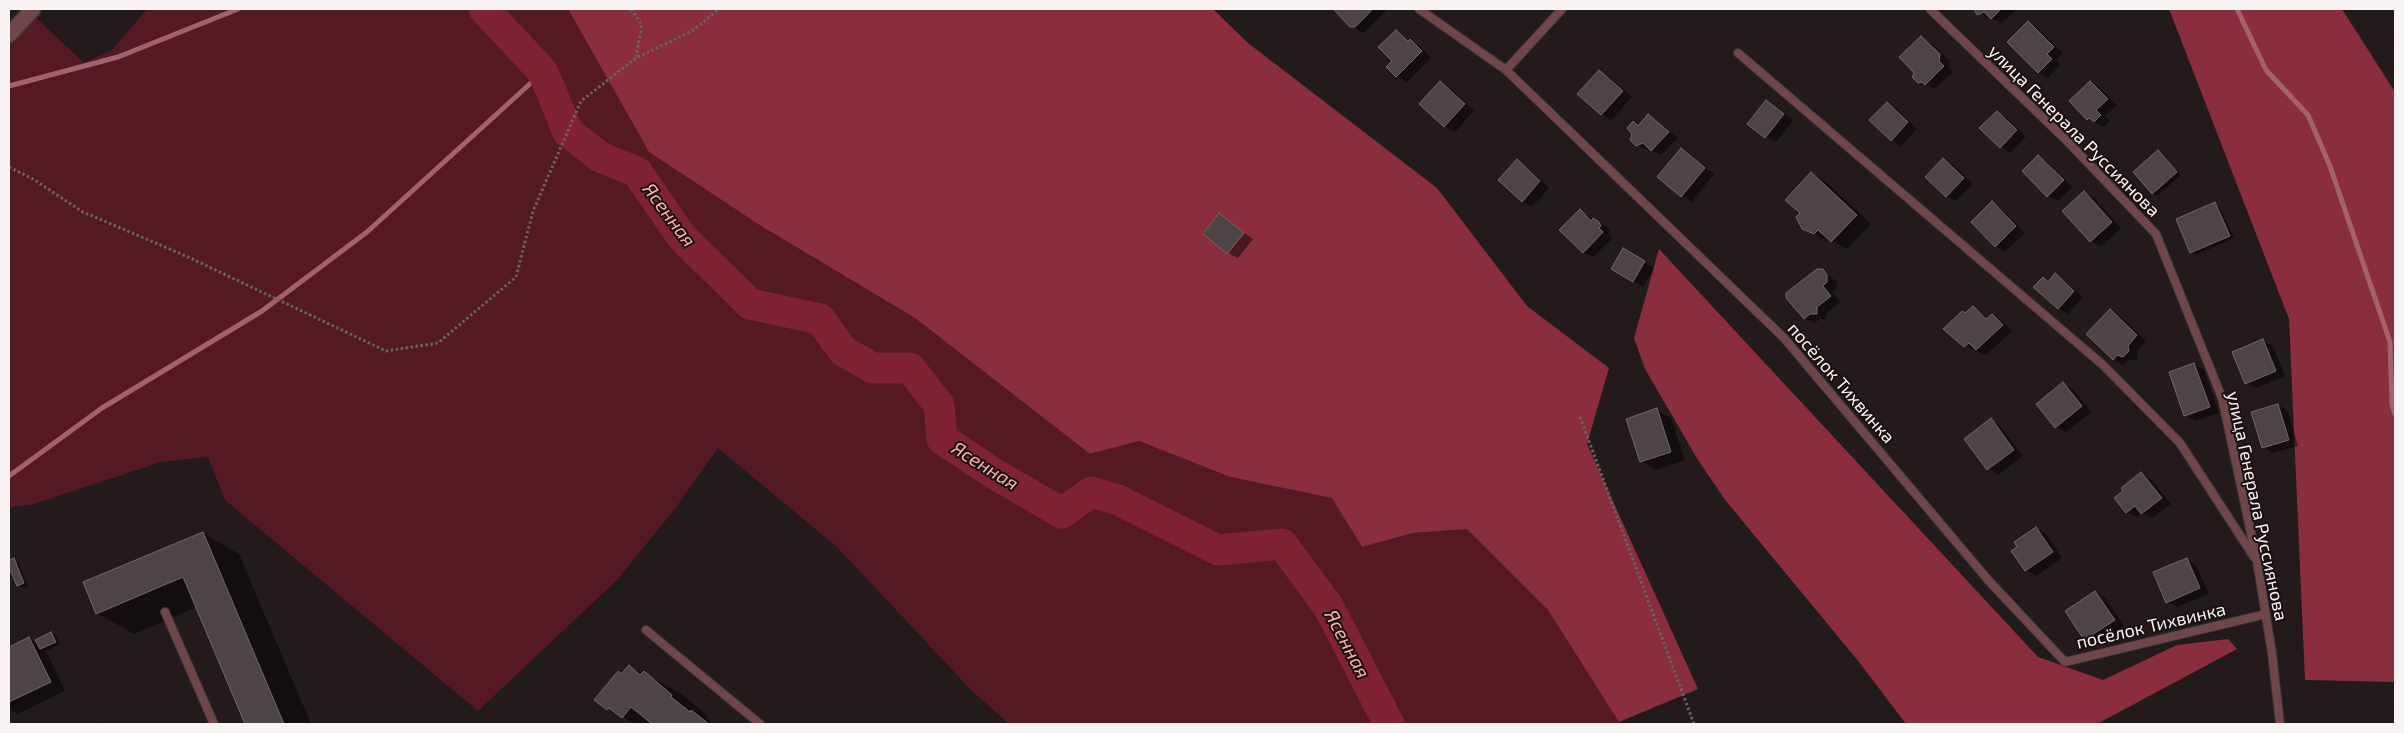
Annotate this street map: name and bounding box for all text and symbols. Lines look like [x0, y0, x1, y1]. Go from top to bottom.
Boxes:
street label: улица Генерала Руссиянова [1984, 41, 2164, 221]
water label: Ясенная [638, 179, 700, 251]
street label: посёлок Тихвинка [1783, 318, 1899, 448]
street label: улица Генерала Руссиянова [2222, 389, 2292, 623]
water label: Ясенная [948, 437, 1022, 495]
street label: посёлок Тихвинка [2074, 598, 2228, 654]
water label: Ясенная [1320, 606, 1374, 682]

